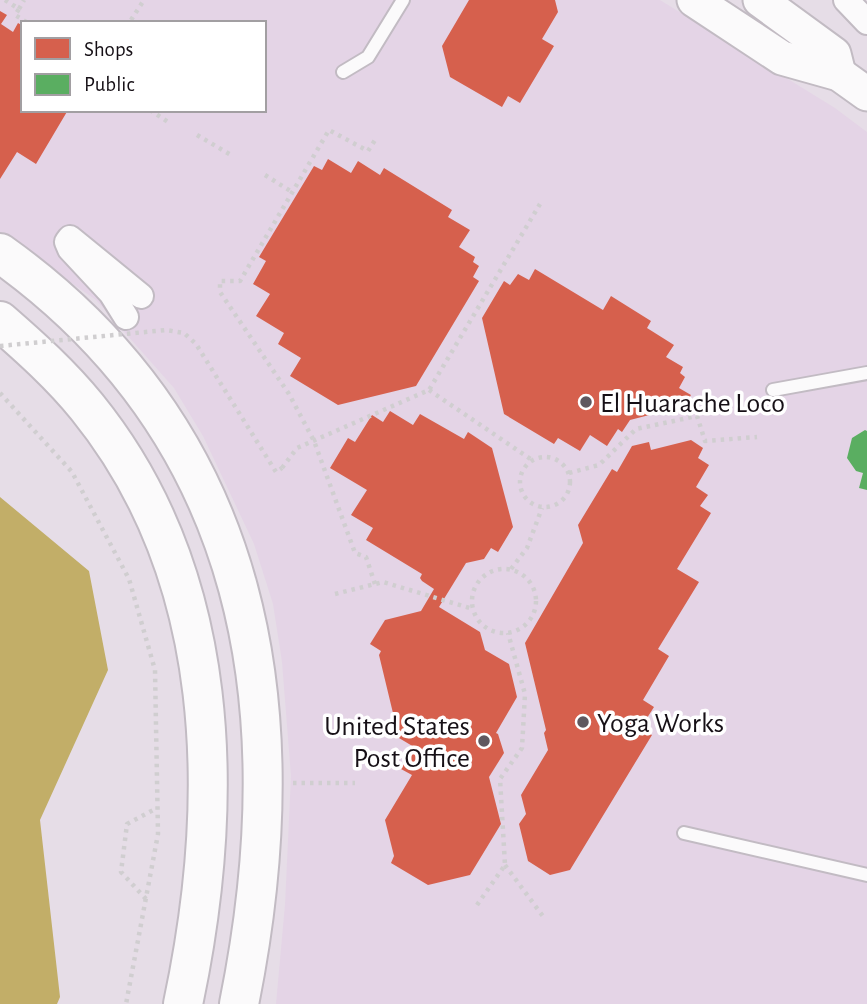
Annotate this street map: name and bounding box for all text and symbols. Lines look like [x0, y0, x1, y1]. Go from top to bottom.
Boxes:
legend [21, 21, 266, 112]
text: Shops [84, 39, 133, 60]
text: Public [84, 74, 134, 95]
place label: El Huarache Loco [600, 390, 785, 418]
marker: El Huarache Loco [578, 394, 594, 410]
place label: Yoga Works [597, 710, 724, 738]
place label: United States Post Office [324, 713, 470, 773]
marker: Yoga Works [575, 714, 591, 730]
marker: United States Post Office [476, 733, 492, 749]

